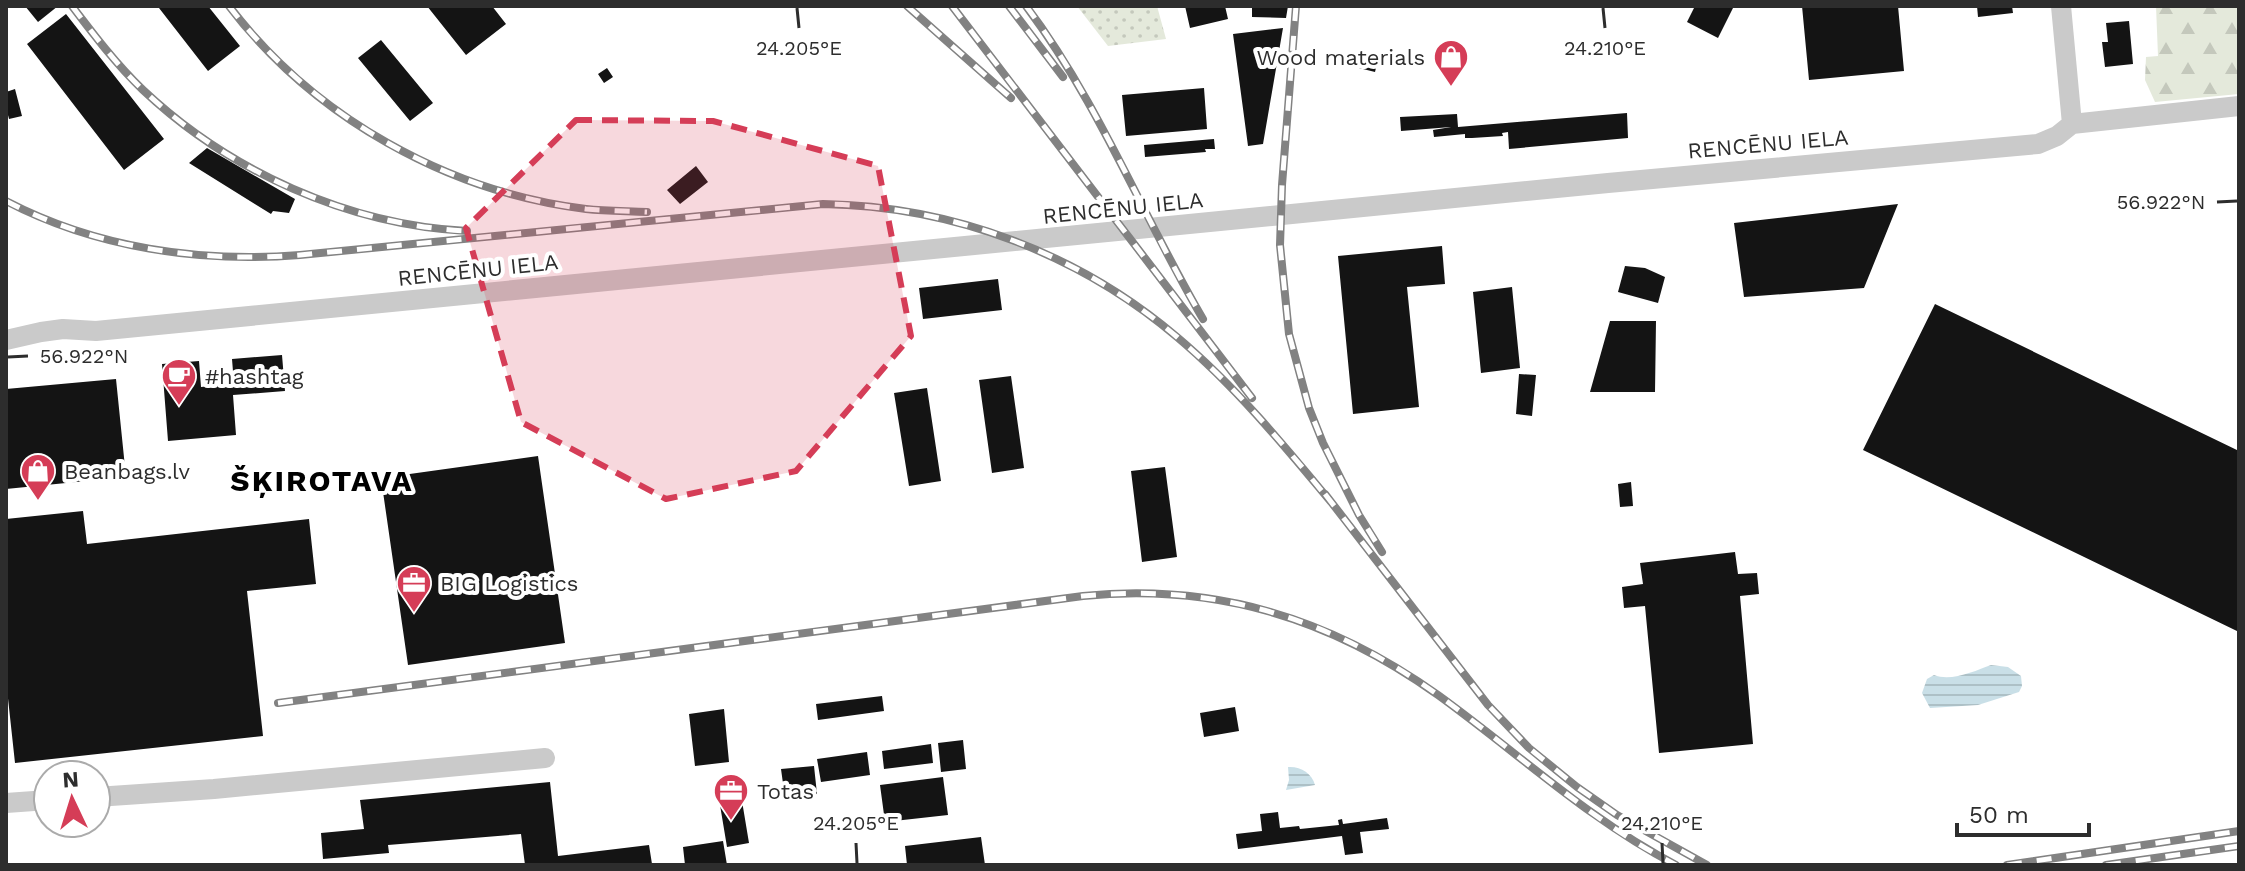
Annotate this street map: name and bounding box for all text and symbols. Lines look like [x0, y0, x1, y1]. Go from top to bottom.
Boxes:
text: 24.205°E [756, 36, 842, 60]
text: 24.210°E [1564, 36, 1646, 60]
shop icon: Wood materials [1432, 38, 1470, 88]
place label: Wood materials [1256, 45, 1425, 70]
street label: RENCĒNU IELA [1687, 125, 1849, 163]
street label: RENCĒNU IELA [1041, 187, 1205, 229]
text: 56.922°N [2117, 190, 2205, 214]
street label: RENCĒNU IELA [396, 249, 560, 291]
text: 56.922°N [40, 344, 128, 368]
cafe icon: #hashtag [160, 357, 198, 407]
place label: #hashtag [205, 364, 304, 389]
shop icon: Beanbags.lv [19, 452, 57, 502]
place label: Beanbags.lv [64, 459, 190, 484]
district label: ŠĶIROTAVA [230, 463, 414, 498]
office icon: BIG Logistics [395, 564, 433, 614]
place label: BIG Logistics [440, 571, 578, 596]
north arrow [32, 759, 112, 839]
text: N [62, 767, 80, 793]
office icon: Totas [712, 772, 750, 822]
place label: Totas [757, 779, 814, 804]
scale bar [1957, 787, 2089, 837]
text: 50 m [1969, 801, 2029, 829]
text: 24.205°E [813, 811, 899, 835]
text: 24.210°E [1621, 811, 1703, 835]

